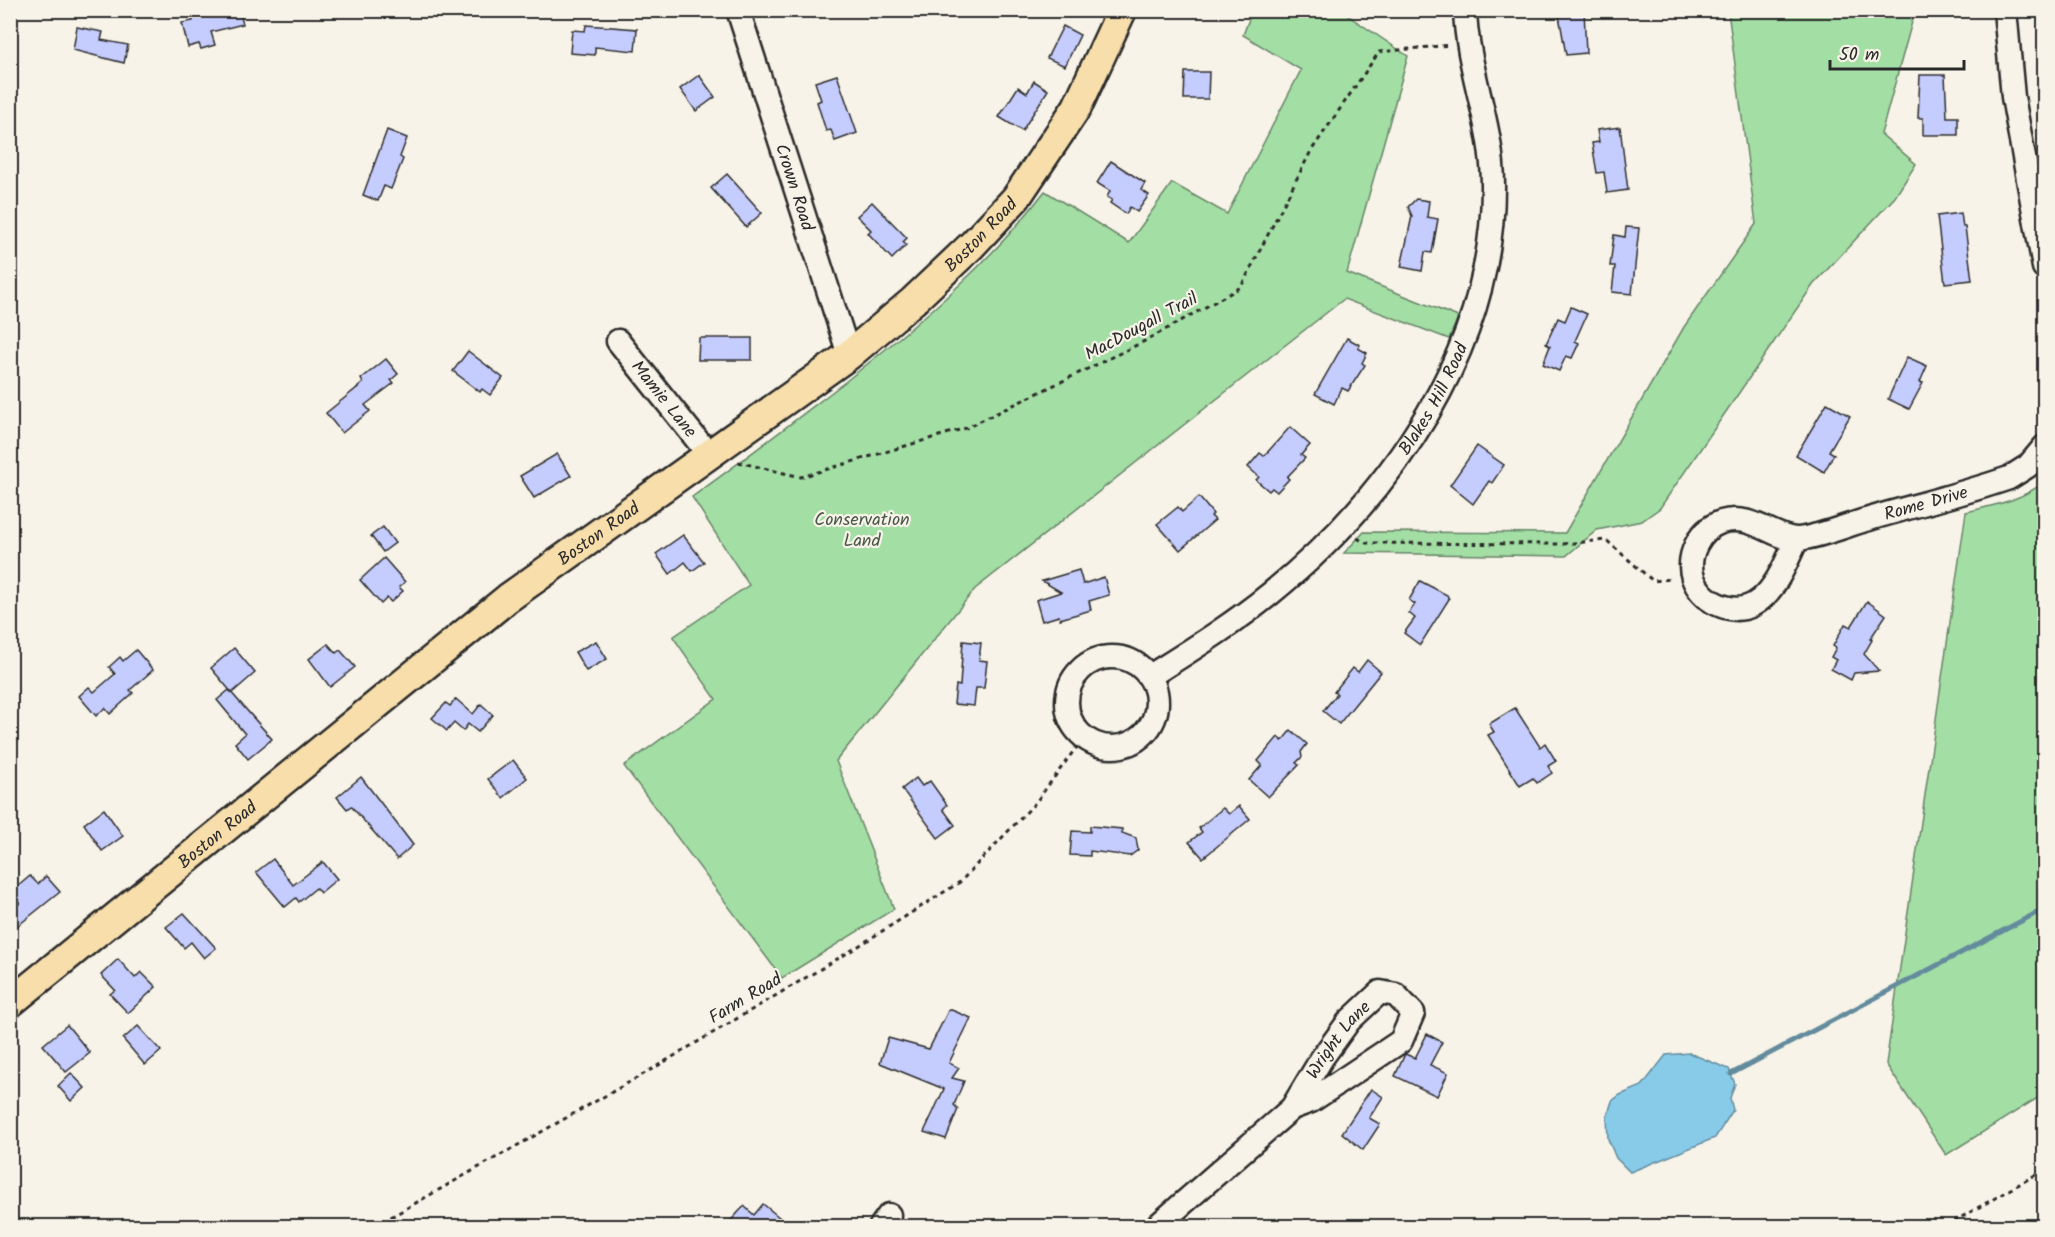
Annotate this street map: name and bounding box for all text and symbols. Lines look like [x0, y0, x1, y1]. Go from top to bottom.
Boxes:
scale bar [1830, 33, 1964, 71]
text: 50 m [1839, 41, 1879, 70]
street label: Crown Road [766, 140, 821, 236]
street label: Boston Road [938, 191, 1026, 280]
street label: MacDougall Trail [1080, 285, 1204, 369]
street label: Blakes Hill Road [1392, 338, 1477, 462]
street label: Mamie Lane [623, 355, 703, 445]
street label: Rome Drive [1881, 479, 1972, 530]
street label: Boston Road [552, 495, 647, 574]
park label: Conservation Land [814, 506, 910, 556]
street label: Boston Road [172, 794, 265, 877]
street label: Farm Road [703, 965, 789, 1033]
street label: Wright Lane [1300, 994, 1378, 1085]

